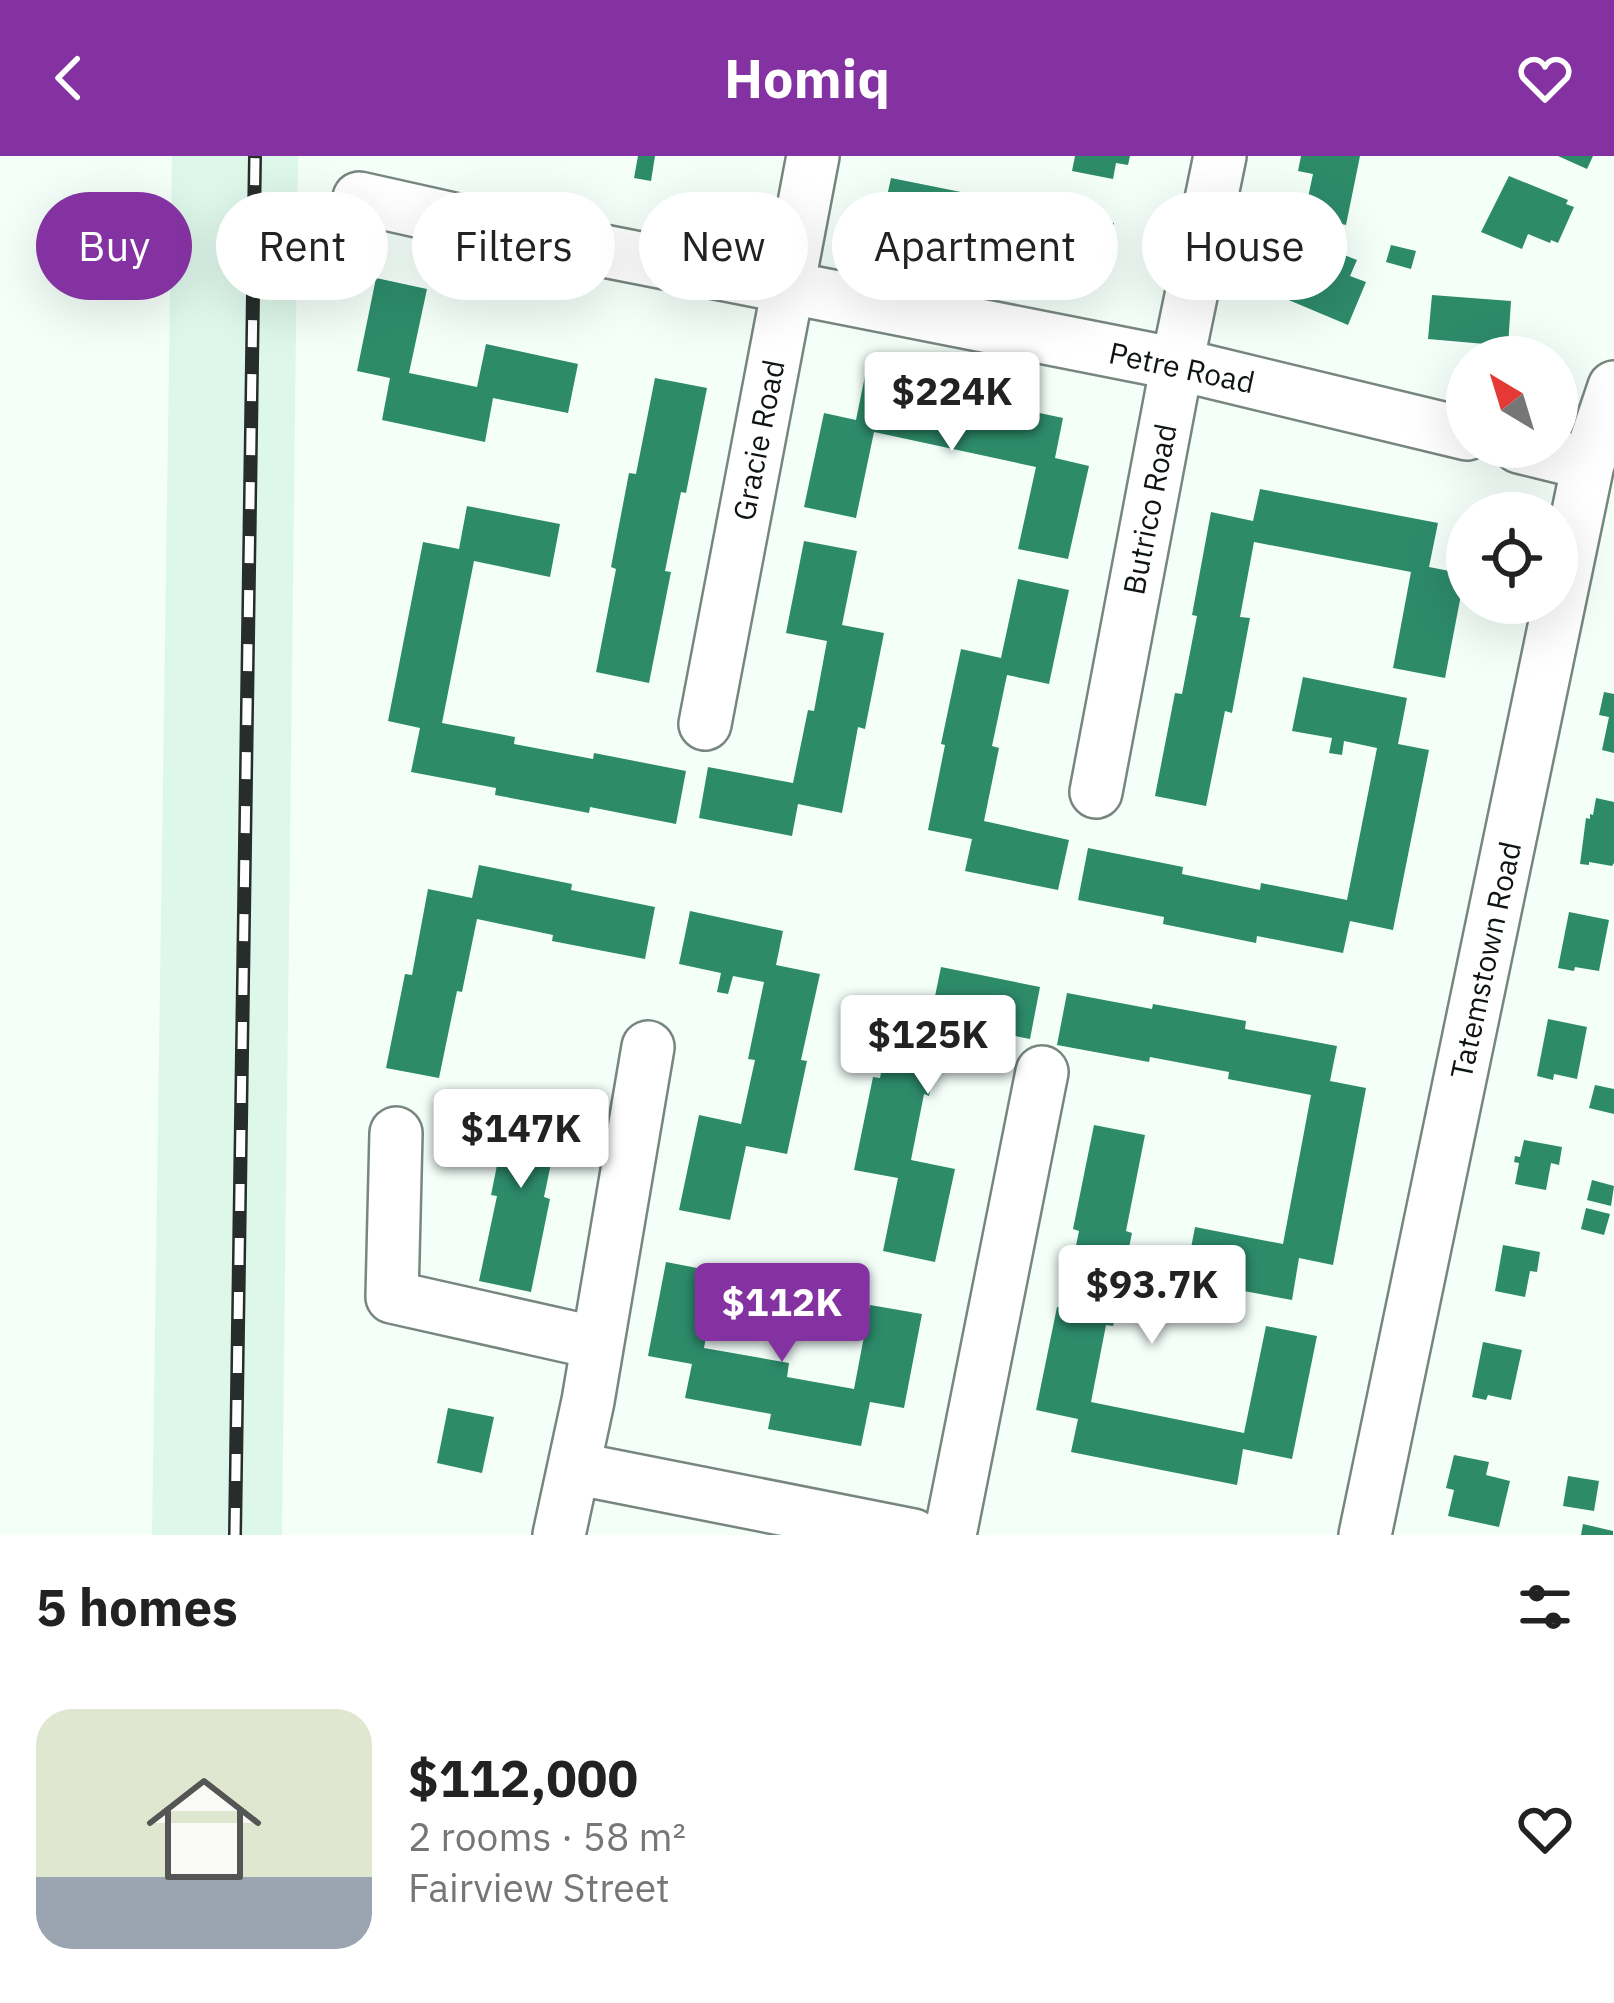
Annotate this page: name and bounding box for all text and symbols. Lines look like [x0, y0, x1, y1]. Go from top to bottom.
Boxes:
text: Homiq [724, 43, 890, 113]
icon: back [36, 45, 102, 111]
icon: heart [1512, 45, 1578, 111]
chip: Buy [36, 192, 192, 300]
chip: Rent [216, 192, 388, 300]
chip: Filters [412, 192, 615, 300]
chip: New [639, 192, 808, 300]
chip: Apartment [832, 192, 1118, 300]
chip: House [1142, 192, 1347, 300]
street label: Petre Road [1106, 333, 1258, 401]
north arrow [1446, 336, 1578, 468]
map controls [1446, 336, 1578, 624]
pin: $224K [868, 352, 1036, 454]
street label: Gracie Road [723, 356, 793, 524]
text: $224K [892, 365, 1012, 416]
street label: Butrico Road [1113, 420, 1185, 598]
button: locate [1446, 492, 1578, 624]
street label: Tatemstown Road [1441, 838, 1529, 1082]
pin: $125K [844, 995, 1012, 1097]
text: $125K [868, 1008, 988, 1059]
pin: $147K [437, 1089, 605, 1191]
text: $147K [461, 1102, 581, 1153]
pin: $93.7K [1054, 1245, 1250, 1347]
text: $93.7K [1086, 1258, 1218, 1309]
pin: $112K [698, 1263, 866, 1365]
text: $112K [722, 1276, 842, 1327]
text: 5 homes [36, 1574, 238, 1640]
icon: filters [1512, 1574, 1578, 1640]
text: $112,000 [408, 1745, 638, 1811]
icon: home [132, 1757, 276, 1901]
icon: heart [1512, 1796, 1578, 1862]
text: 2 rooms · 58 m² [408, 1811, 686, 1862]
text: Fairview Street [408, 1862, 670, 1913]

